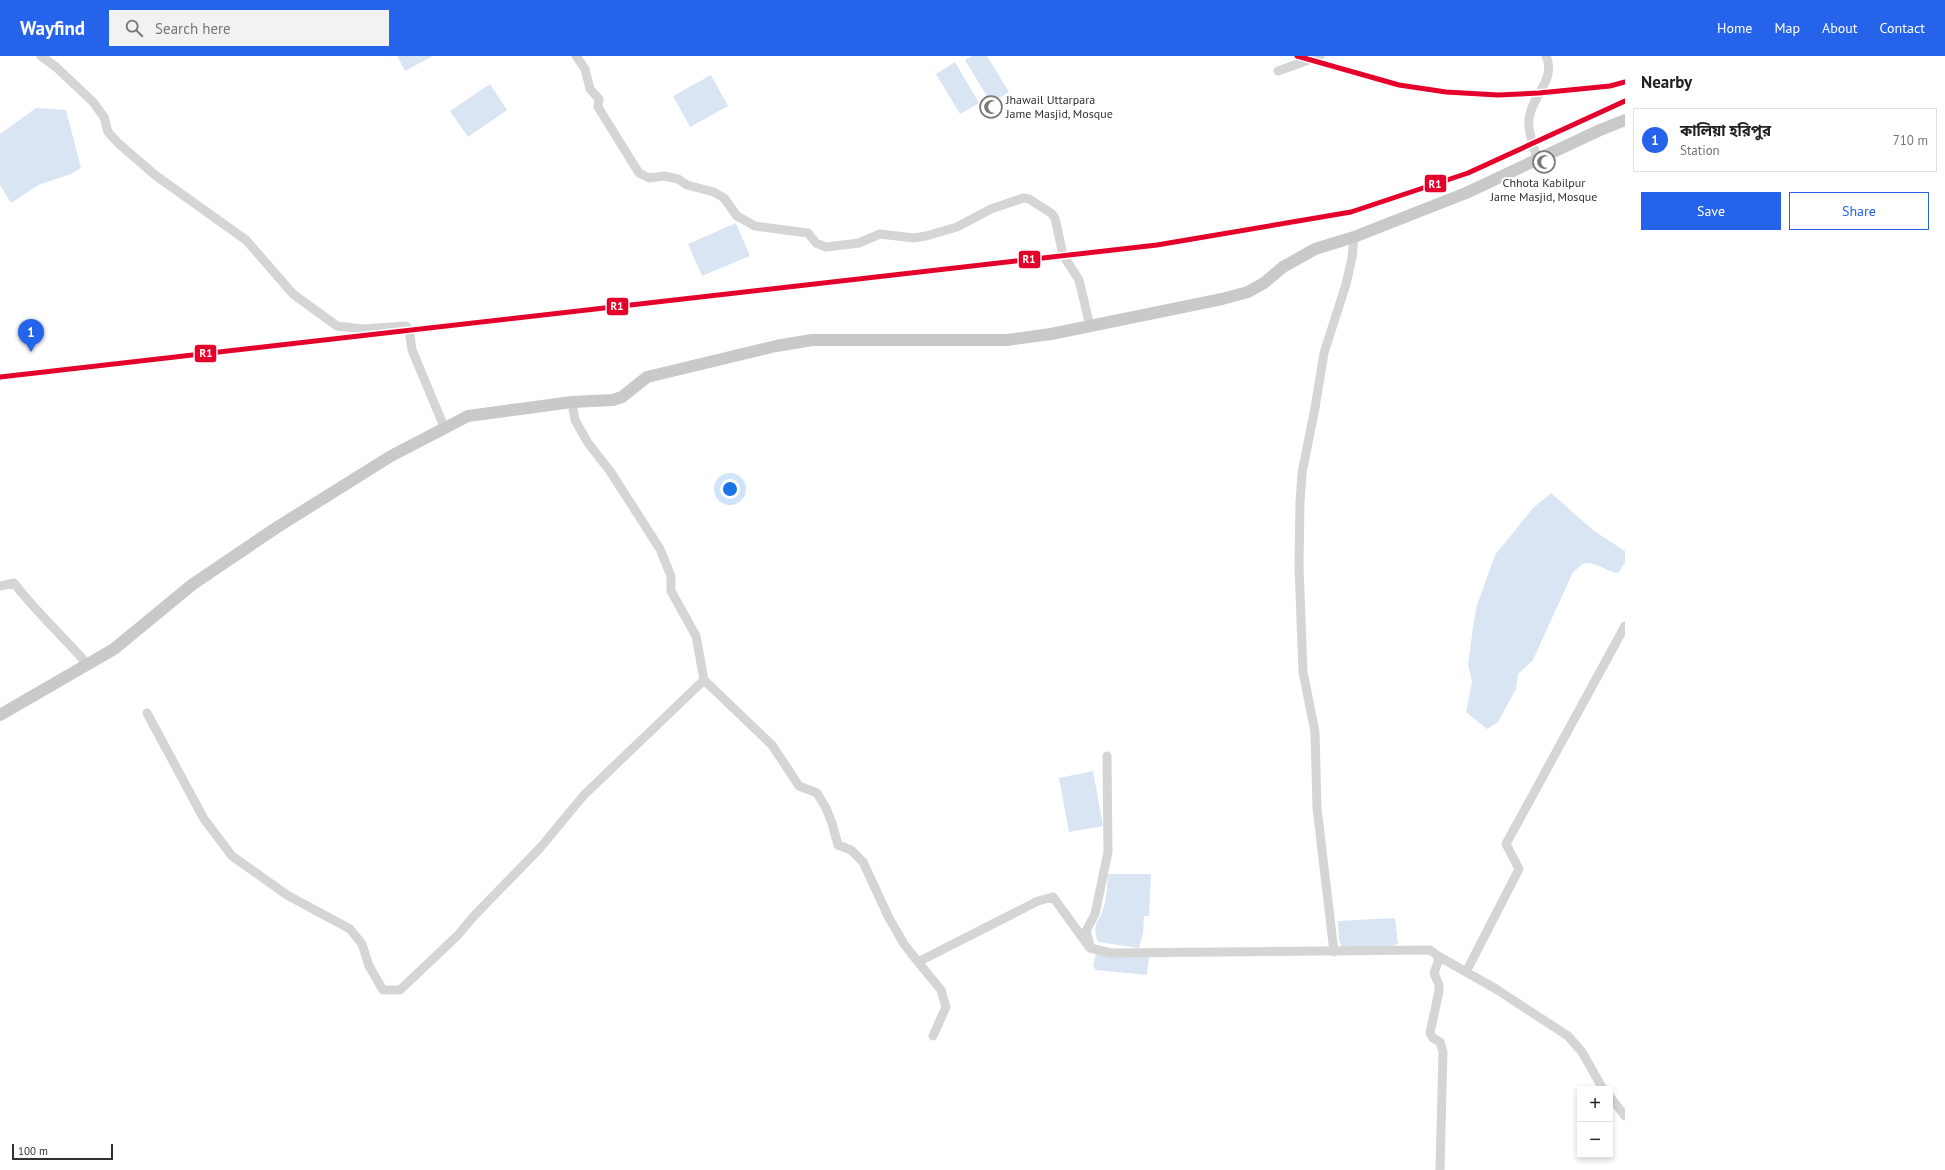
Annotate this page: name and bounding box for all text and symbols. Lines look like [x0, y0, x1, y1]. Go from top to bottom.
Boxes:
search box [109, 10, 389, 46]
text: Wayfind [20, 16, 85, 40]
icon: search [123, 17, 145, 39]
text: Search here [155, 19, 231, 38]
text: Home [1717, 19, 1752, 37]
text: Map [1774, 19, 1800, 37]
text: About [1822, 19, 1858, 37]
text: Contact [1880, 19, 1925, 37]
text: Nearby [1641, 71, 1692, 93]
place label: Jhawail Uttarpara Jame Masjid, Mosque [1005, 92, 1113, 121]
mosque icon: Jhawail Uttarpara Jame Masjid, Mosque [978, 94, 1004, 120]
text: কালিয়া হরিপুর [1680, 121, 1771, 140]
text: 1 [1651, 132, 1659, 149]
text: 710 m [1893, 132, 1928, 149]
text: Station [1680, 142, 1720, 159]
mosque icon: Chhota Kabilpur Jame Masjid, Mosque [1531, 149, 1557, 175]
line badge: R1 [1424, 174, 1447, 193]
place label: Chhota Kabilpur Jame Masjid, Mosque [1490, 175, 1597, 204]
text: R1 [1429, 177, 1441, 191]
button: Save [1641, 192, 1781, 230]
button: Share [1789, 192, 1929, 230]
line badge: R1 [1018, 250, 1041, 269]
text: R1 [1023, 252, 1035, 266]
line badge: R1 [606, 297, 629, 316]
text: R1 [611, 299, 623, 313]
pin: 1 [18, 319, 44, 352]
line badge: R1 [194, 344, 217, 363]
text: R1 [200, 346, 212, 360]
your location [720, 479, 740, 499]
map controls [1577, 1086, 1613, 1158]
button: + [1577, 1086, 1613, 1122]
button: − [1577, 1122, 1613, 1158]
scale bar [12, 1142, 113, 1161]
text: 100 m [18, 1144, 48, 1158]

